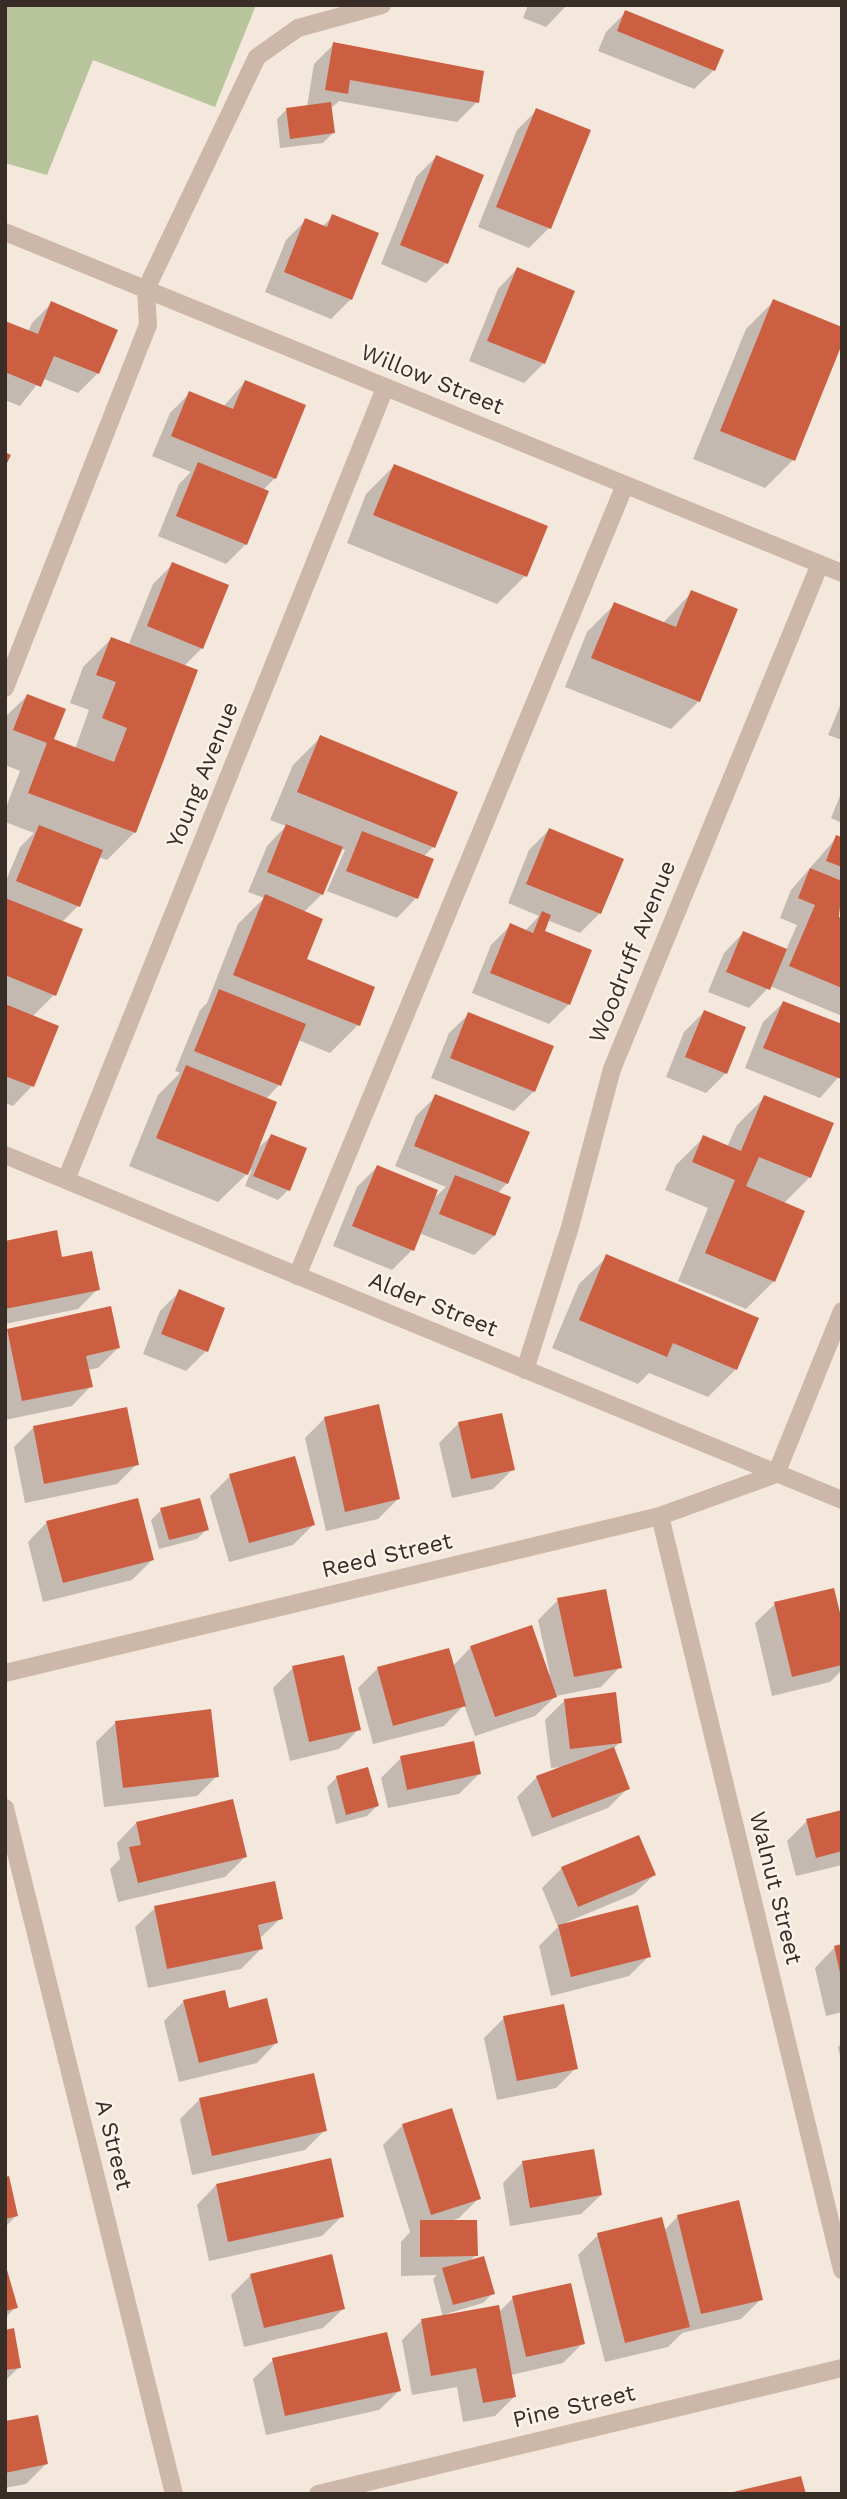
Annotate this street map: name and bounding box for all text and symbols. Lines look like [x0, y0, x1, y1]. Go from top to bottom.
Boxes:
street label: Willow Street [356, 339, 508, 421]
street label: Young Avenue [161, 698, 245, 852]
street label: Woodruff Avenue [584, 857, 682, 1047]
street label: Alder Street [365, 1267, 501, 1343]
street label: Reed Street [319, 1528, 455, 1584]
street label: Walnut Street [743, 1809, 807, 1967]
street label: A Street [88, 2097, 138, 2193]
street label: Pine Street [510, 2380, 638, 2434]

